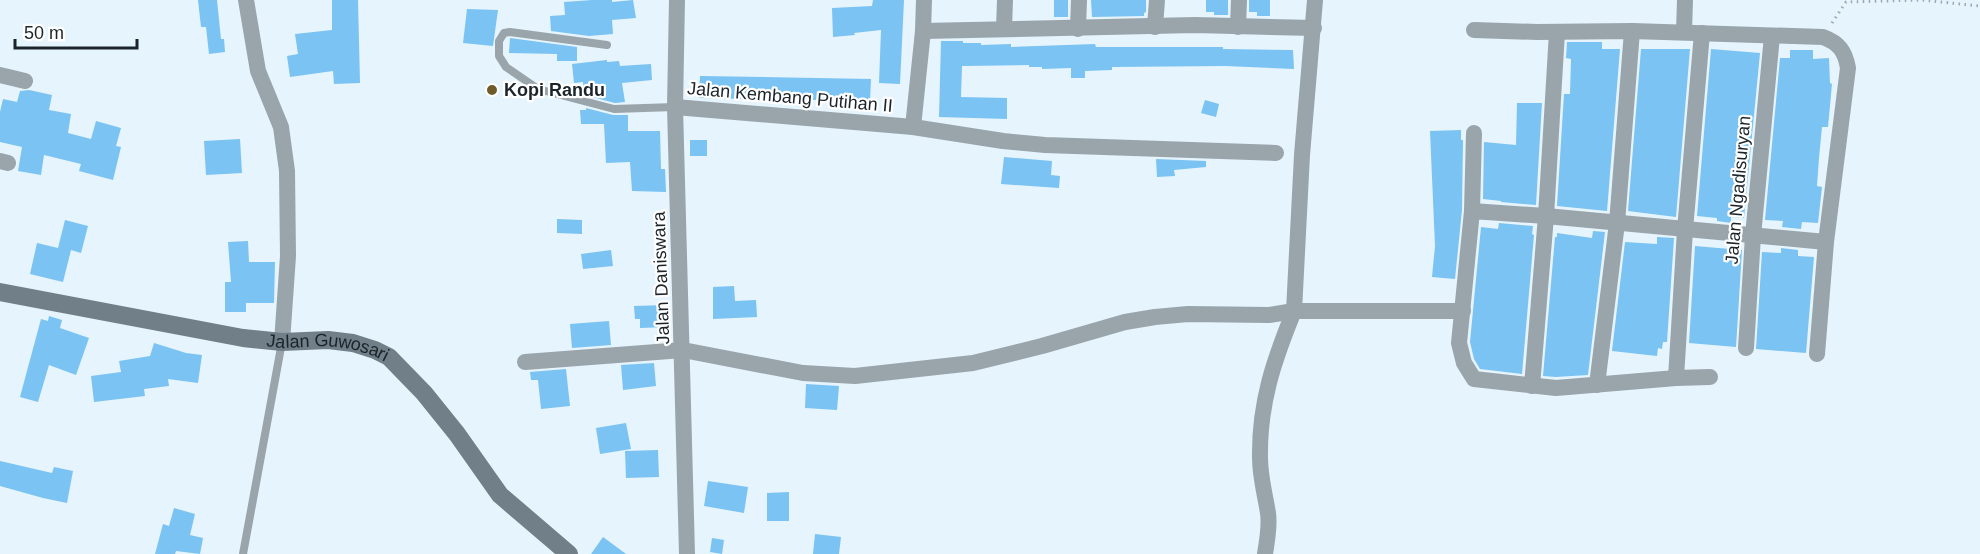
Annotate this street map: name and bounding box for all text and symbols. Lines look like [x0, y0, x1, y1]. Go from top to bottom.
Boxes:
scale bar [15, 12, 136, 50]
text: 50 m [24, 23, 64, 43]
street label: Jalan Kembang Putihan II [686, 78, 894, 116]
place label: Kopi Randu [504, 80, 605, 100]
marker: Kopi Randu [485, 83, 499, 97]
street label: Jalan Ngadisuryan [1722, 115, 1754, 265]
street label: Jalan Daniswara [649, 210, 673, 345]
street label: Jalan Guwosari [265, 330, 392, 365]

